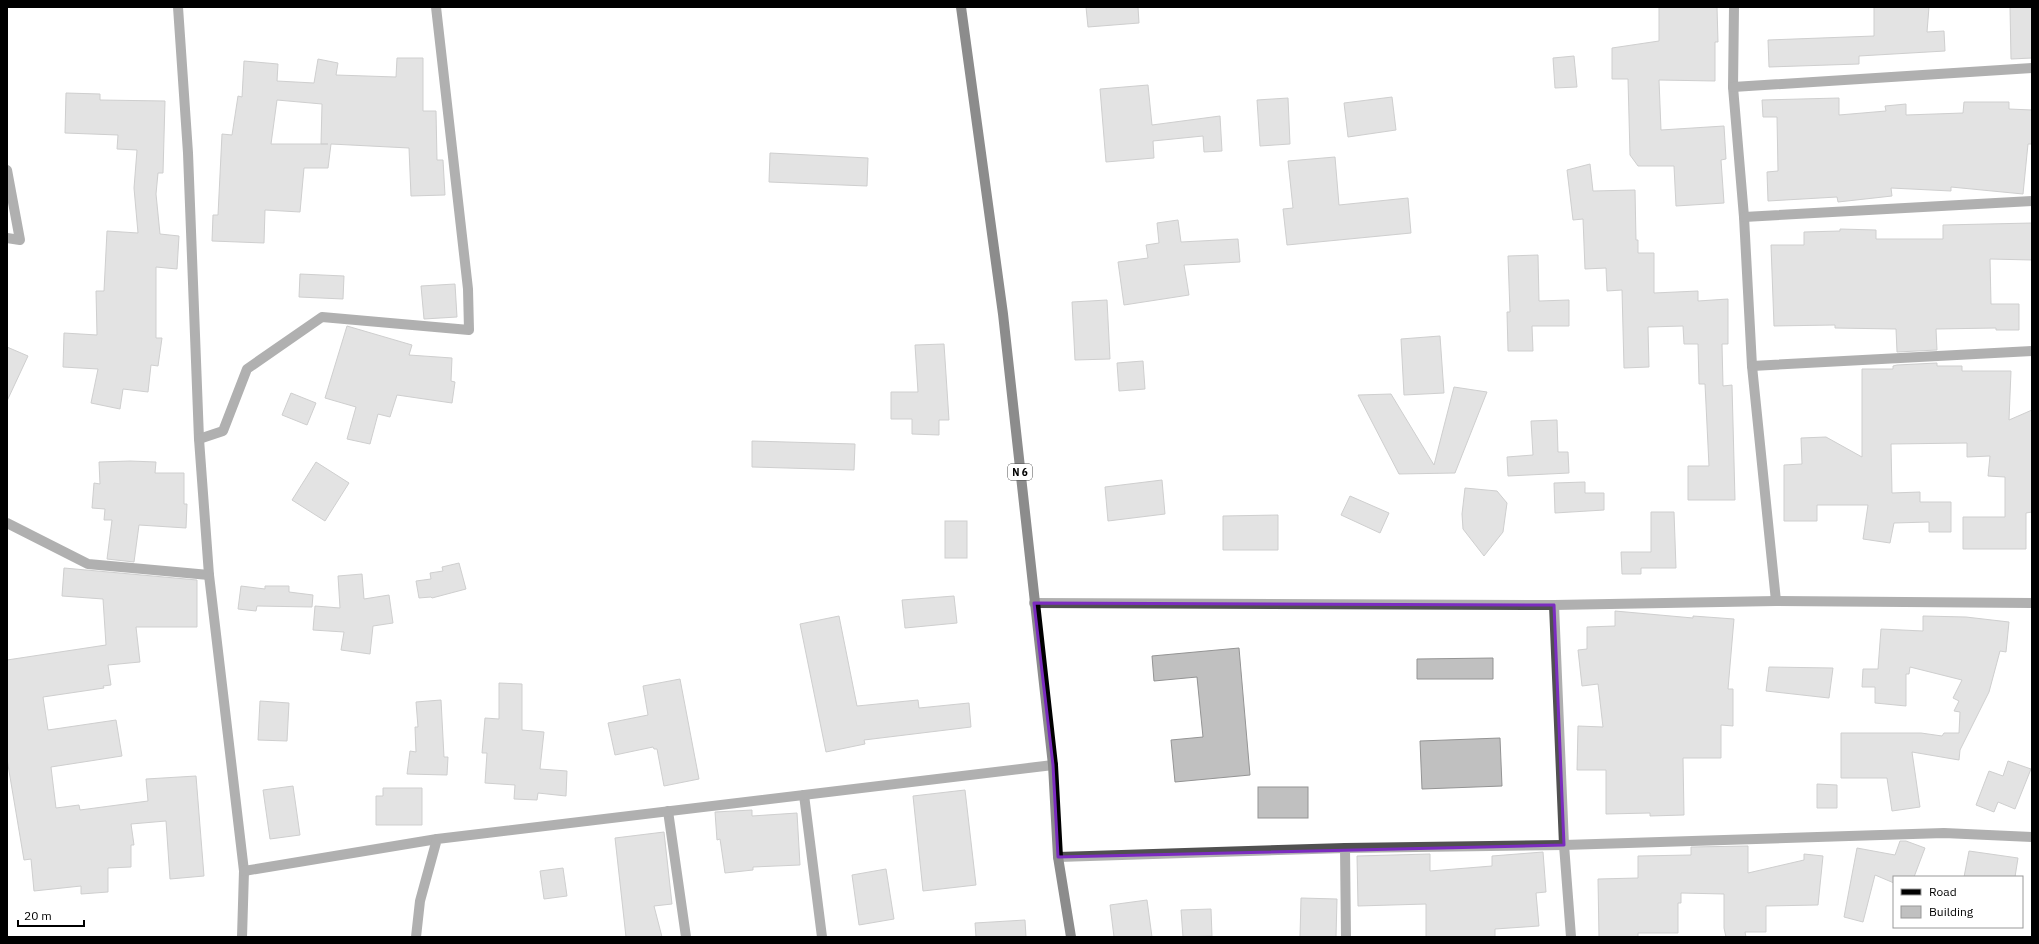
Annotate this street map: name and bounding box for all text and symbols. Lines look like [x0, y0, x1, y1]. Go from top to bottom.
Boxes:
road number: N 6 [1008, 464, 1032, 480]
legend [1893, 876, 2023, 928]
text: Road [1929, 884, 1957, 899]
scale bar [18, 902, 84, 928]
text: Building [1929, 904, 1974, 919]
text: 20 m [24, 908, 52, 923]

